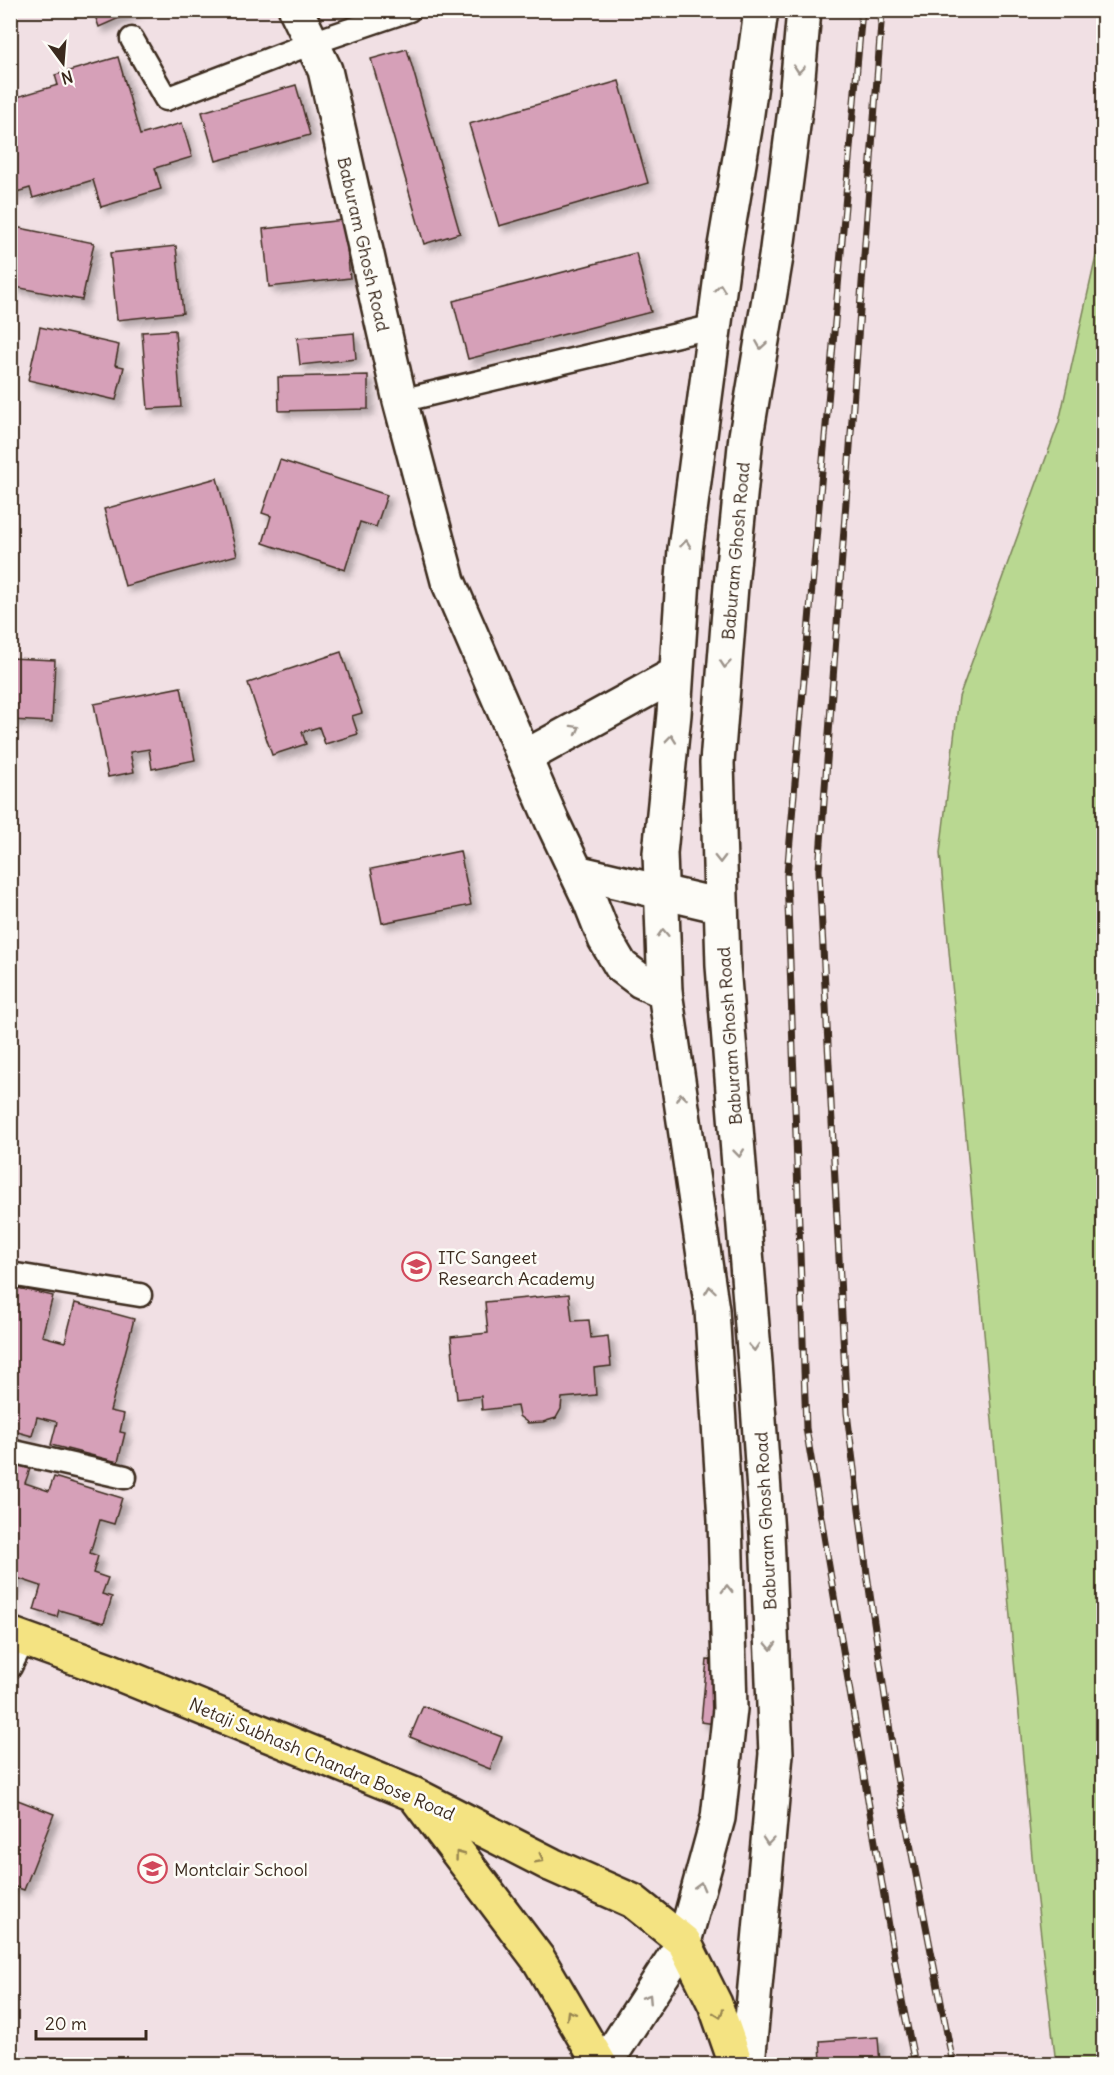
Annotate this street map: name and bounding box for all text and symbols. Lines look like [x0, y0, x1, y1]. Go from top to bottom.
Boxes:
north arrow [33, 33, 93, 93]
one-way arrow [793, 64, 806, 73]
text: N [59, 66, 75, 89]
street label: Baburam Ghosh Road [333, 154, 395, 334]
one-way arrow [713, 284, 725, 293]
one-way arrow [756, 340, 768, 350]
street label: Baburam Ghosh Road [716, 461, 754, 641]
one-way arrow [679, 540, 692, 549]
one-way arrow [719, 659, 732, 668]
one-way arrow [570, 725, 580, 736]
one-way arrow [664, 734, 677, 743]
one-way arrow [713, 854, 726, 863]
one-way arrow [657, 929, 670, 938]
street label: Baburam Ghosh Road [711, 946, 747, 1126]
one-way arrow [676, 1092, 688, 1101]
one-way arrow [732, 1148, 745, 1157]
place label: ITC Sangeet Research Academy [438, 1246, 595, 1290]
school or university icon: ITC Sangeet Research Academy [401, 1251, 433, 1283]
one-way arrow [704, 1285, 716, 1294]
one-way arrow [748, 1343, 761, 1352]
street label: Baburam Ghosh Road [749, 1431, 781, 1611]
one-way arrow [721, 1584, 733, 1593]
one-way arrow [765, 1642, 778, 1651]
street label: Netaji Subhash Chandra Bose Road [186, 1693, 459, 1826]
one-way arrow [762, 1836, 775, 1846]
one-way arrow [455, 1850, 466, 1861]
one-way arrow [534, 1852, 545, 1863]
school or university icon: Montclair School [137, 1853, 169, 1885]
place label: Montclair School [174, 1858, 308, 1881]
one-way arrow [692, 1881, 705, 1891]
one-way arrow [641, 1994, 653, 2004]
scale bar [36, 2003, 146, 2041]
one-way arrow [711, 2008, 724, 2019]
one-way arrow [566, 2010, 578, 2020]
text: 20 m [45, 2012, 87, 2035]

